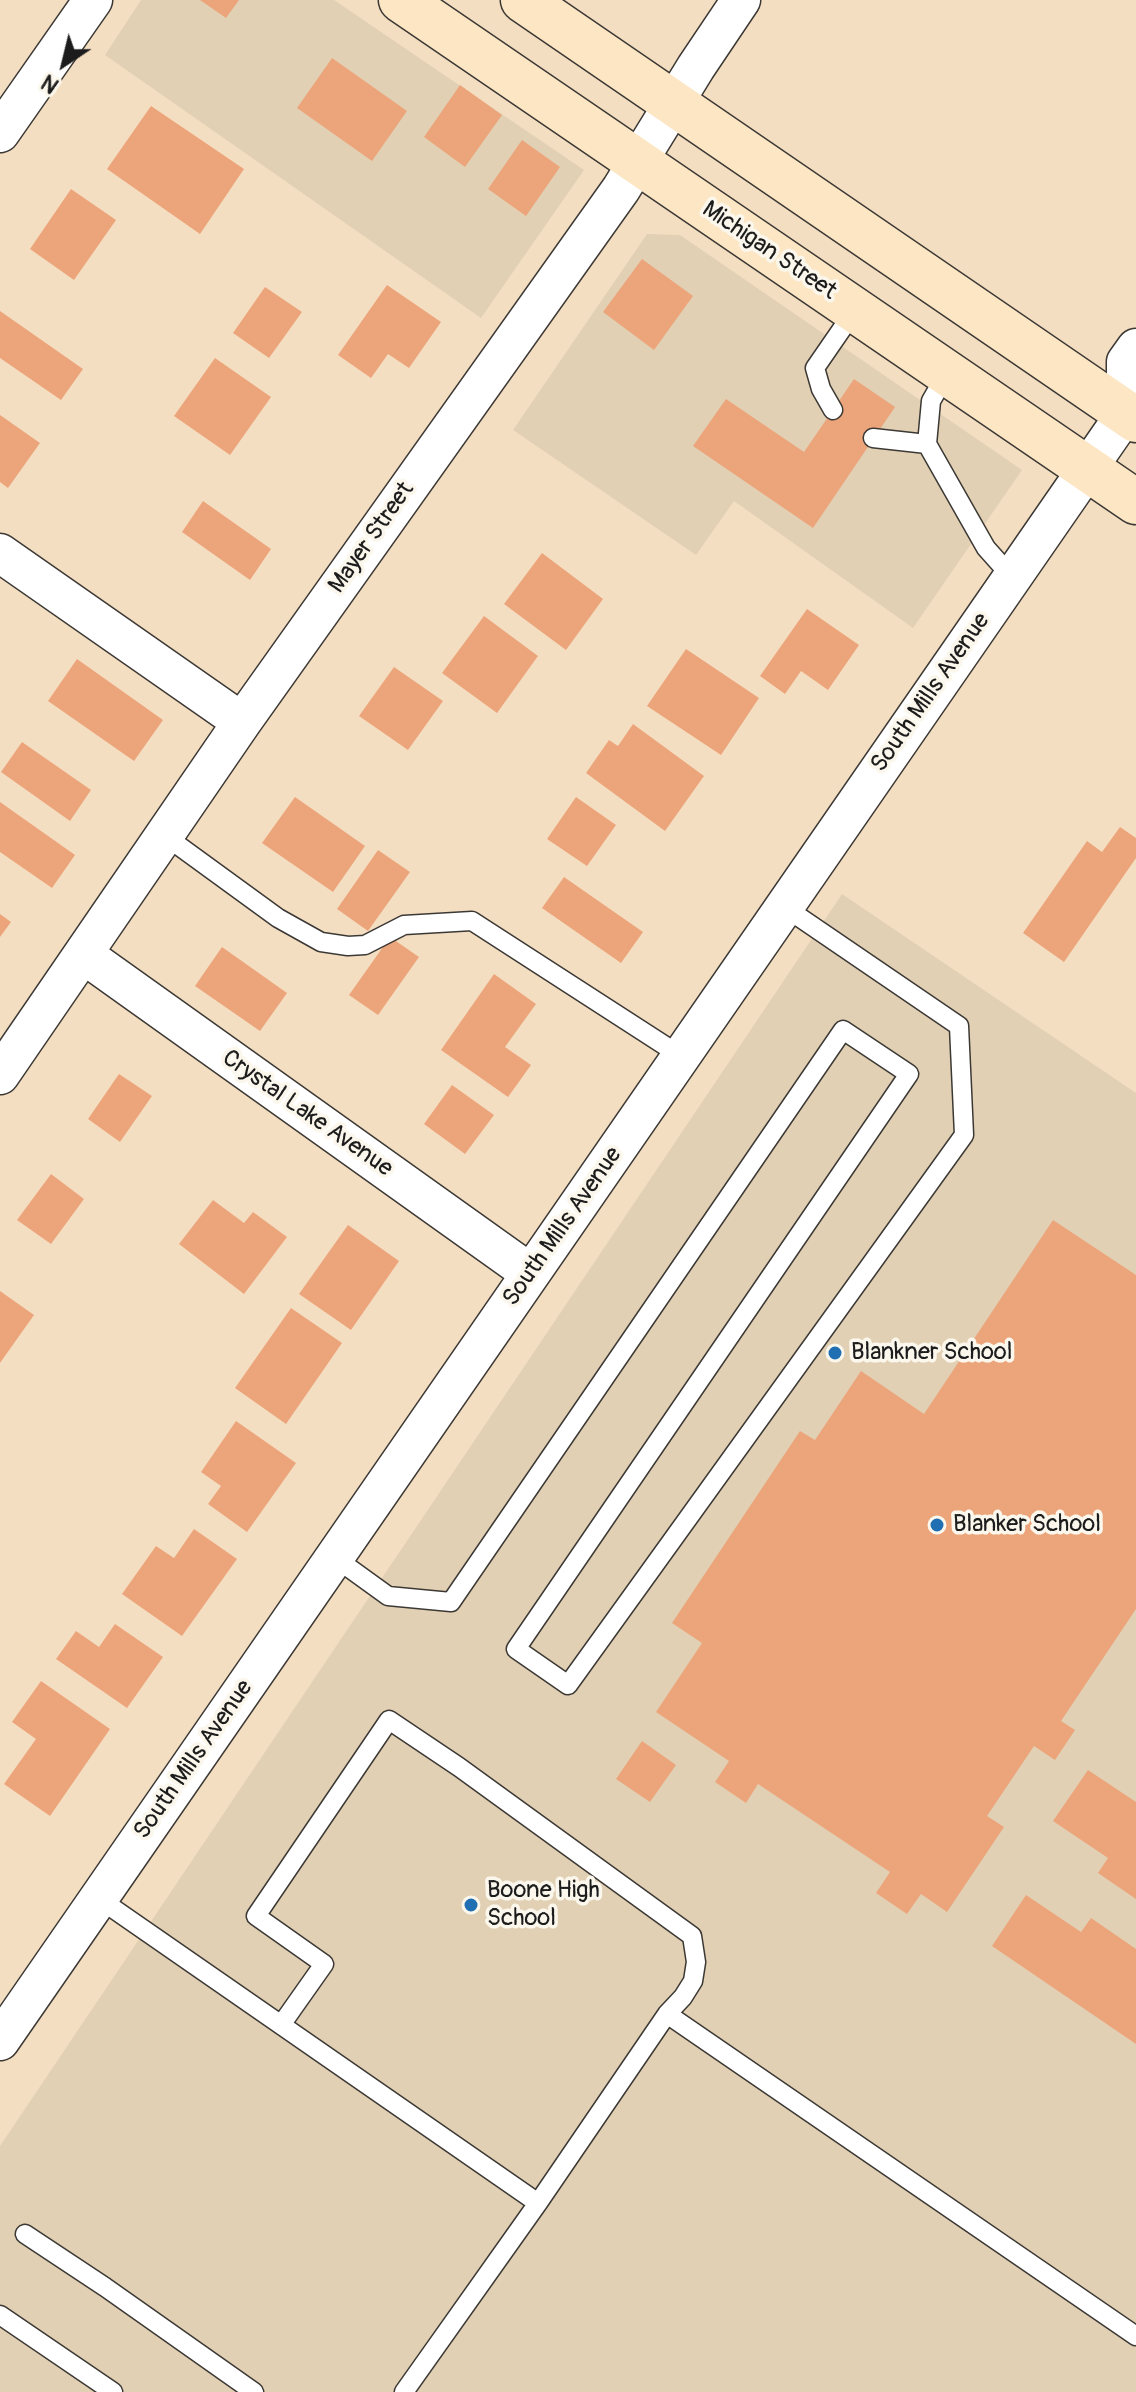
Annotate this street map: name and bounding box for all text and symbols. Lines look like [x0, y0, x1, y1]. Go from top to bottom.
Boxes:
north arrow [24, 24, 104, 104]
text: N [36, 68, 64, 99]
street label: Michigan Street [696, 195, 842, 307]
street label: Mayer Street [323, 477, 421, 599]
street label: South Mills Avenue [865, 608, 997, 778]
street label: Crystal Lake Avenue [216, 1044, 398, 1184]
street label: South Mills Avenue [497, 1142, 629, 1312]
place label: Blankner School [851, 1339, 1012, 1367]
marker: Blankner School [826, 1344, 844, 1362]
place label: Blanker School [953, 1511, 1101, 1539]
marker: Blanker School [928, 1516, 946, 1534]
street label: South Mills Avenue [128, 1675, 260, 1845]
place label: Boone High School [487, 1877, 600, 1933]
marker: Boone High School [462, 1896, 480, 1914]

